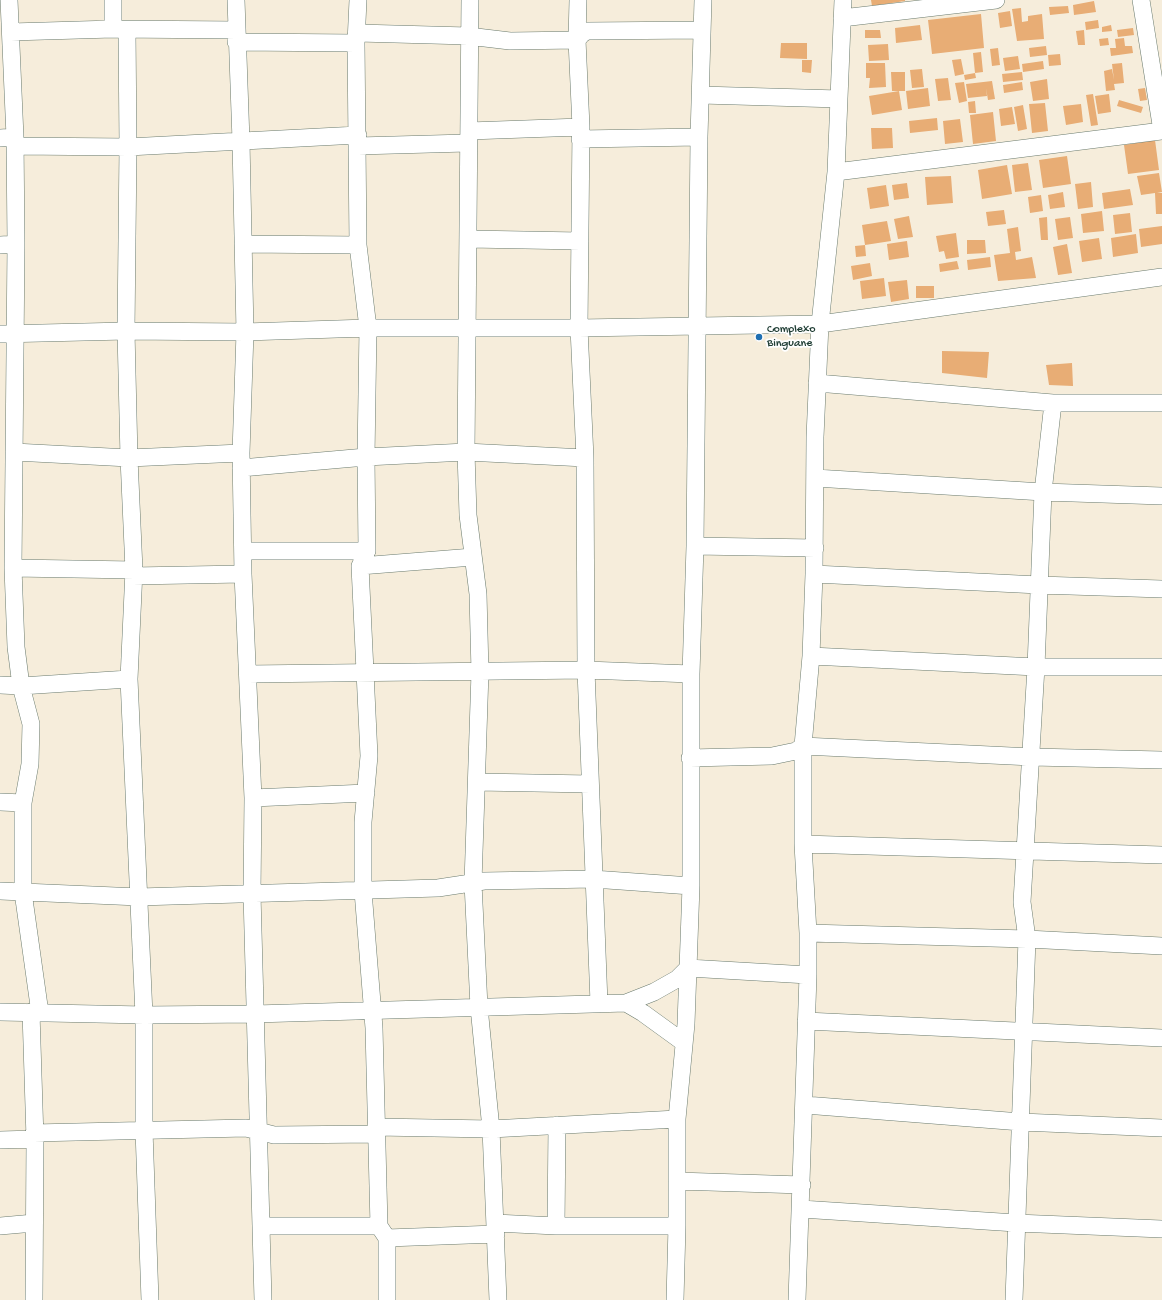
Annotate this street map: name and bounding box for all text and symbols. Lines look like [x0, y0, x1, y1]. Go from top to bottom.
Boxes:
place label: Complexo Binguane [767, 323, 816, 351]
marker: Complexo Binguane [754, 332, 764, 342]

